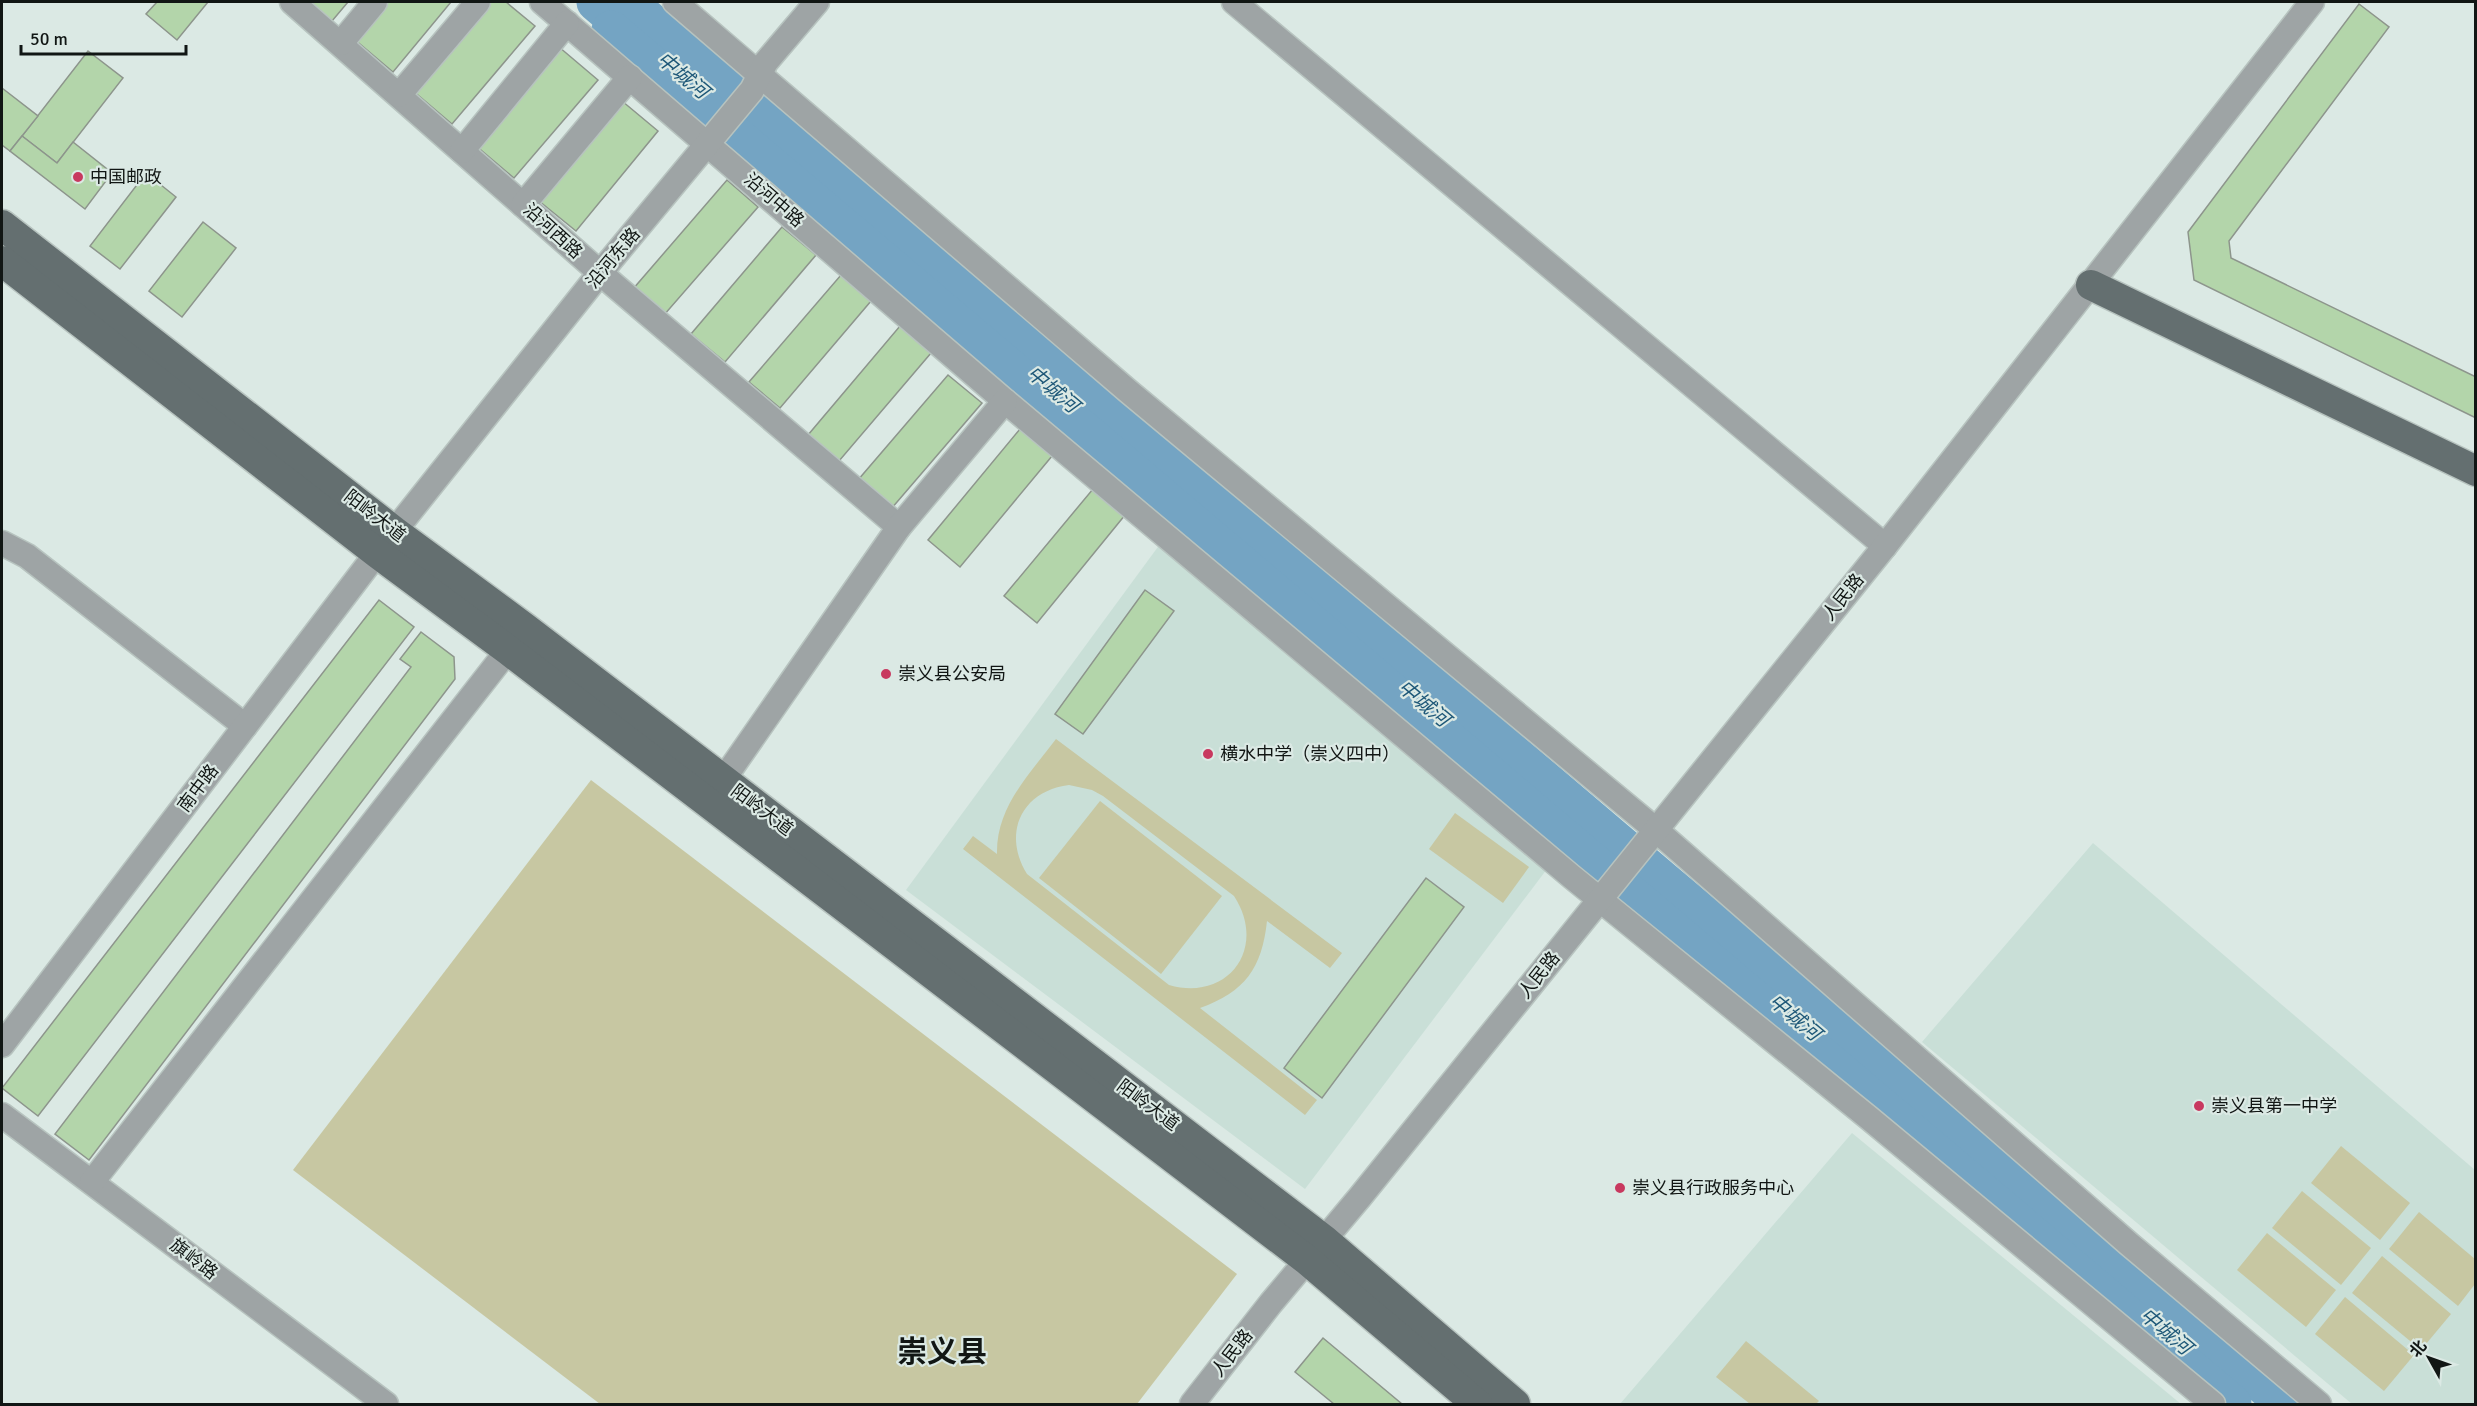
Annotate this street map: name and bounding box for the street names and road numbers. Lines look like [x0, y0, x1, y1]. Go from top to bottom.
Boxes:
street label: 沿河中路 [740, 168, 808, 232]
street label: 沿河西路 [519, 199, 587, 263]
street label: 沿河东路 [581, 223, 645, 293]
street label: 阳岭大道 [340, 485, 410, 547]
street label: 人民路 [1817, 569, 1869, 625]
street label: 南中路 [173, 760, 223, 816]
street label: 阳岭大道 [727, 780, 797, 840]
street label: 人民路 [1513, 947, 1565, 1003]
street label: 阳岭大道 [1113, 1075, 1183, 1135]
street label: 旗岭路 [166, 1234, 222, 1284]
street label: 人民路 [1207, 1325, 1257, 1381]

